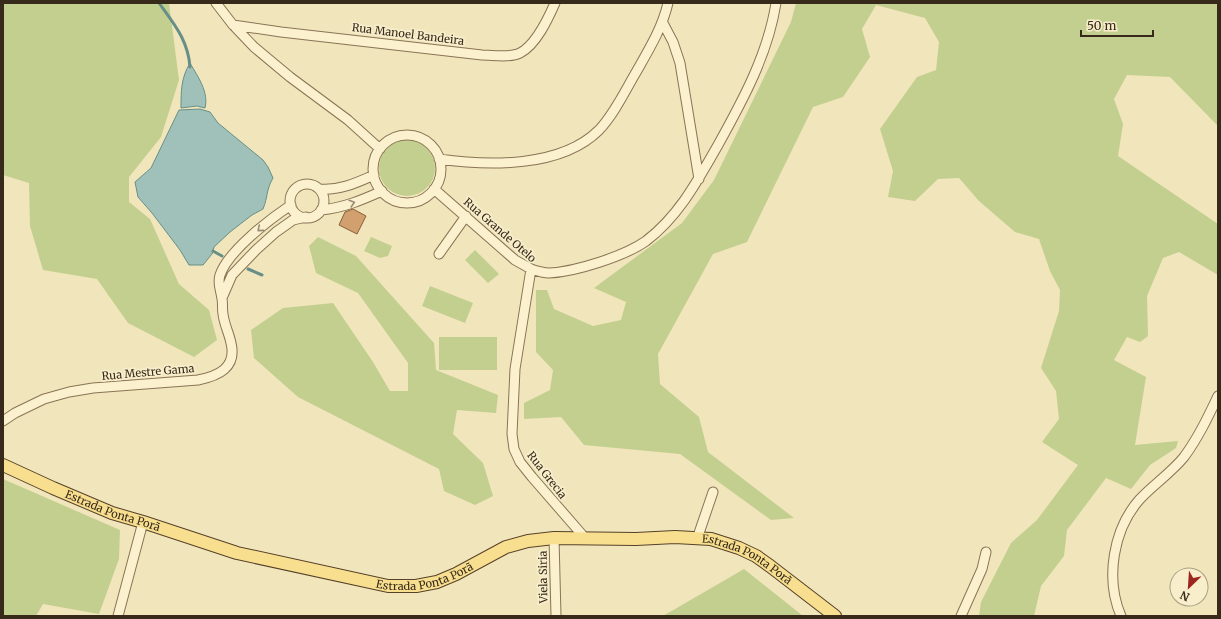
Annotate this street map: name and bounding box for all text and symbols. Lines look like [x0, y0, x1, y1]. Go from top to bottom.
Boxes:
scale bar [1081, 12, 1153, 38]
text: 50 m [1087, 18, 1116, 33]
street label: Rua Manoel Bandeira [351, 20, 465, 48]
street label: Rua Grande Otelo [461, 195, 540, 266]
one-way arrow [348, 199, 355, 208]
one-way arrow [258, 225, 265, 232]
street label: Rua Mestre Gama [101, 361, 195, 383]
street label: Rua Grecia [524, 449, 570, 502]
street label: Estrada Ponta Porã [63, 487, 162, 534]
street label: Estrada Ponta Porã [702, 532, 795, 587]
street label: Viela Siria [536, 550, 550, 605]
street label: Estrada Ponta Porã [375, 559, 475, 593]
north arrow [1169, 567, 1209, 607]
text: N [1178, 588, 1192, 604]

